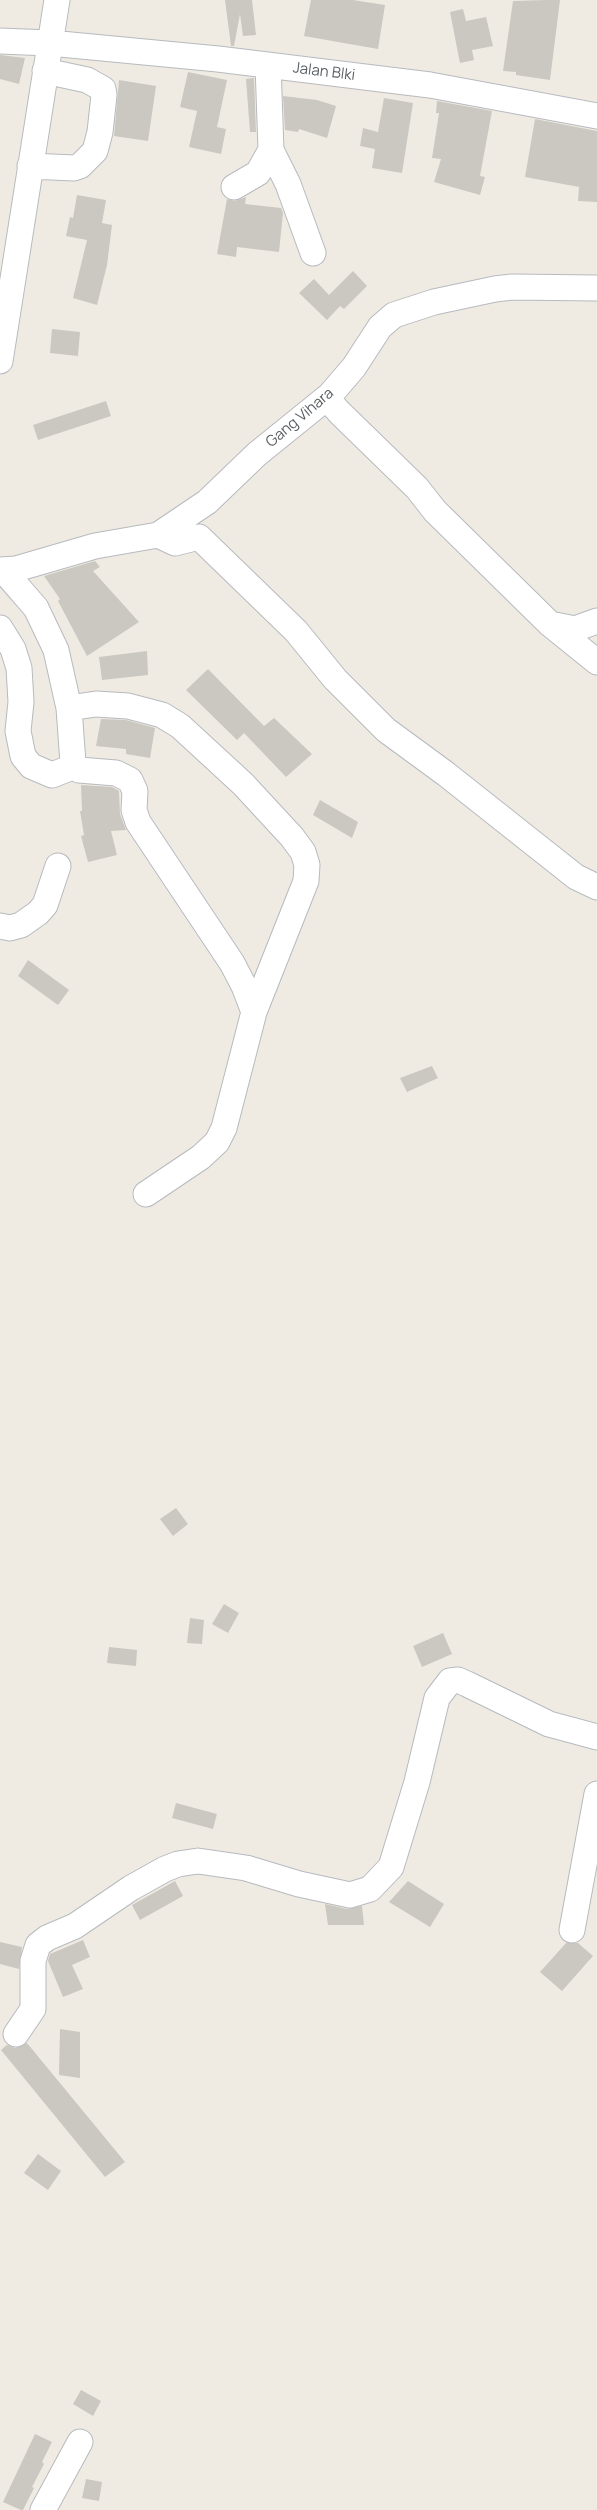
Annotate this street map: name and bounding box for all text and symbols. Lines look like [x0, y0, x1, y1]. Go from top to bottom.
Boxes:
street label: Jalan Blki [292, 59, 356, 85]
street label: Gang Vihara [263, 385, 337, 451]

